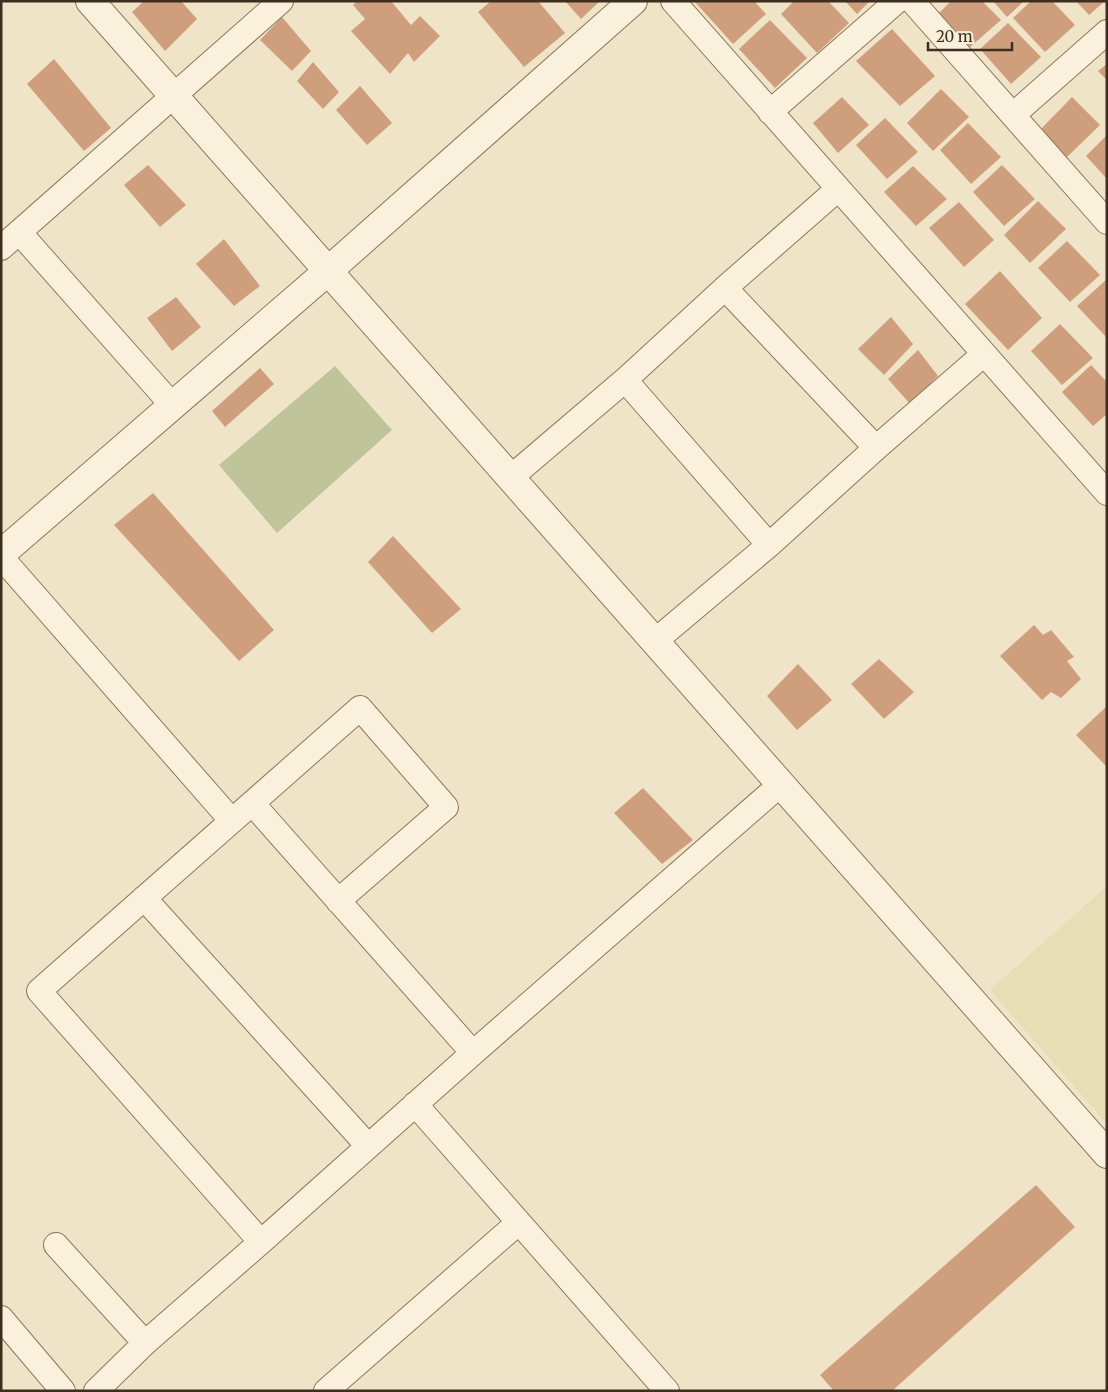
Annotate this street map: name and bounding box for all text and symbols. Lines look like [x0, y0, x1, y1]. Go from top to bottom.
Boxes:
scale bar [928, 20, 1012, 52]
text: 20 m [936, 27, 973, 46]

